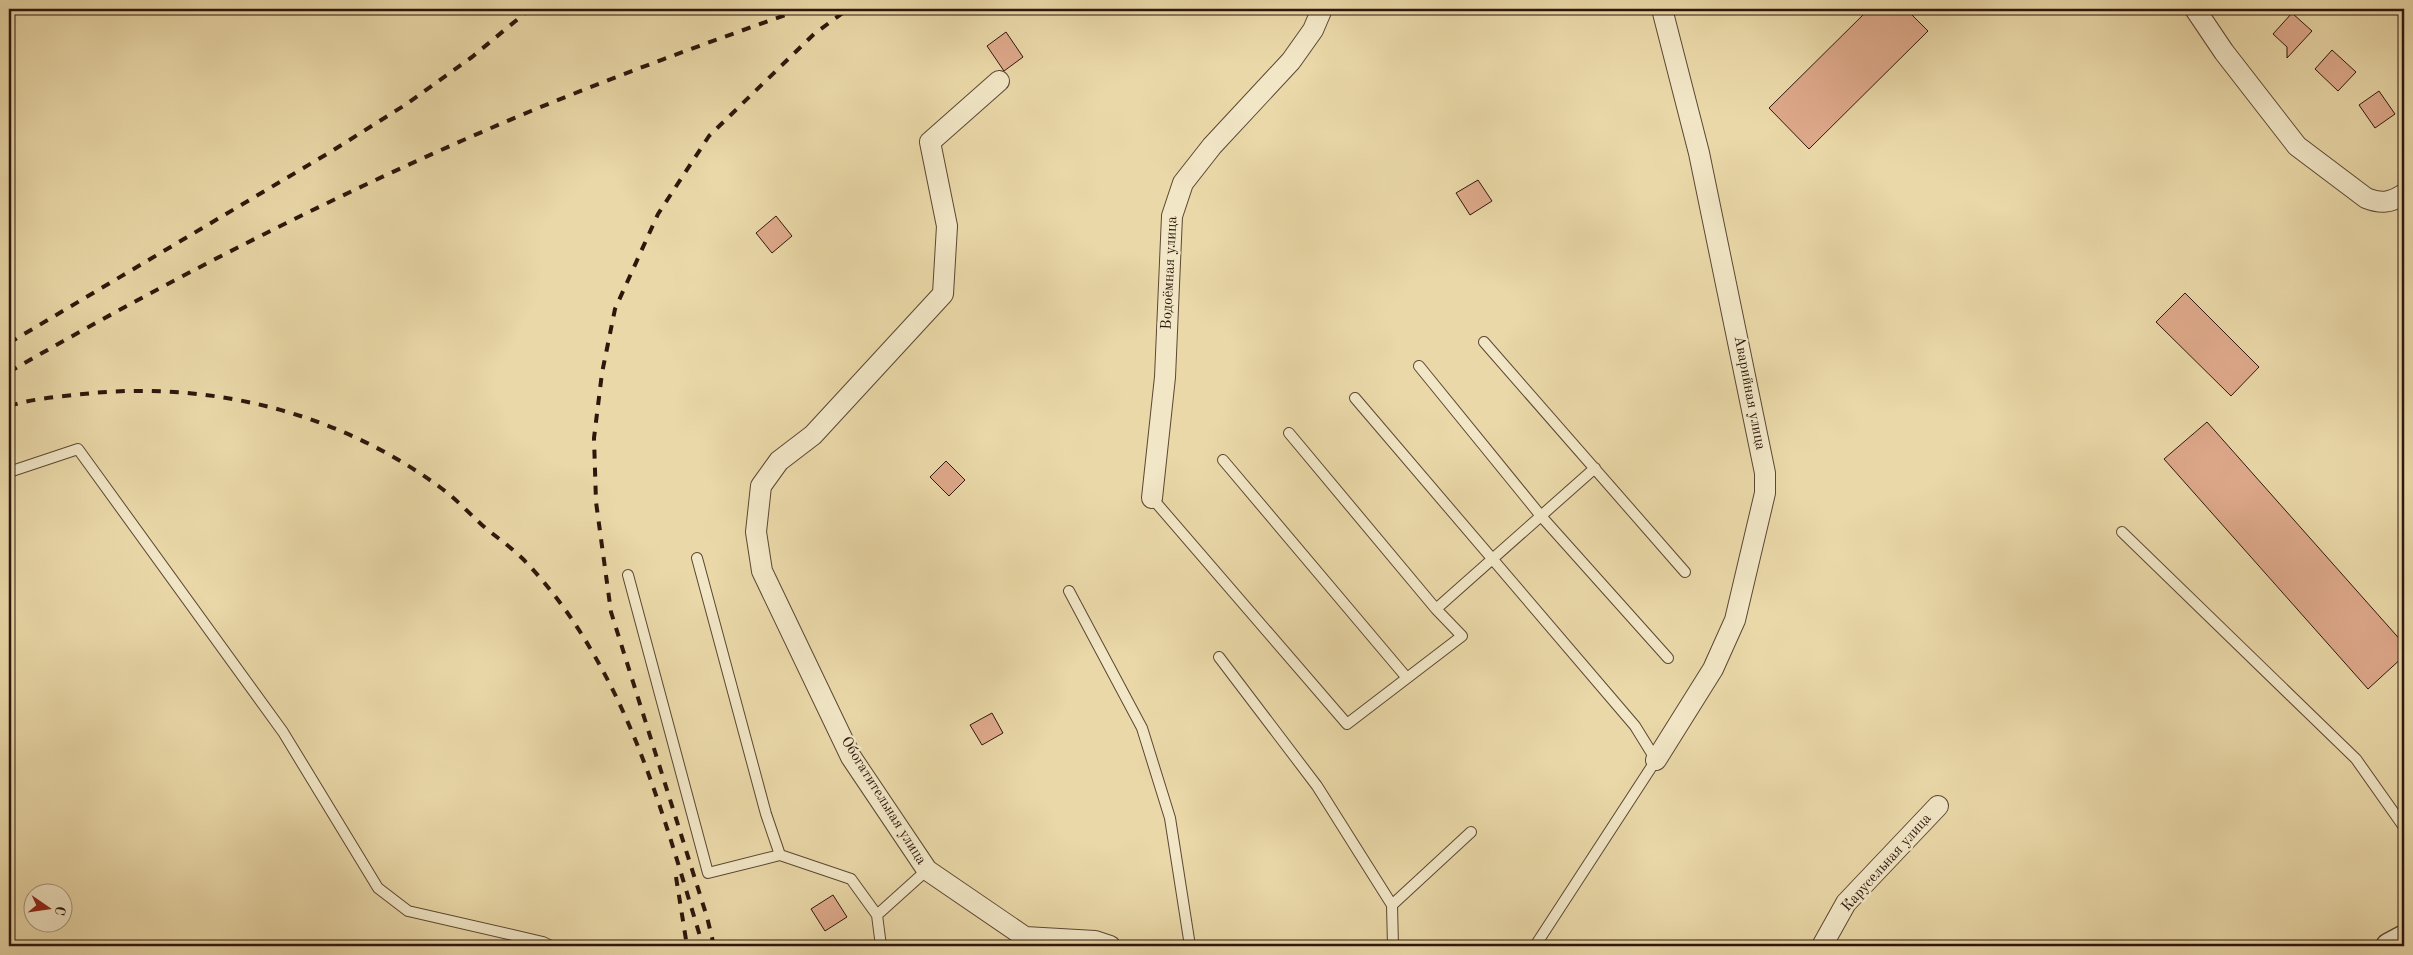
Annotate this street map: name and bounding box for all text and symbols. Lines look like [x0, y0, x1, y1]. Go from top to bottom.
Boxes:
street label: Водоёмная улица [1160, 215, 1180, 330]
street label: Аварийная улица [1731, 335, 1768, 452]
street label: Обогатительная улица [837, 734, 929, 868]
street label: Карусельная улица [1839, 811, 1935, 915]
north arrow [22, 882, 72, 932]
text: С [52, 905, 68, 917]

